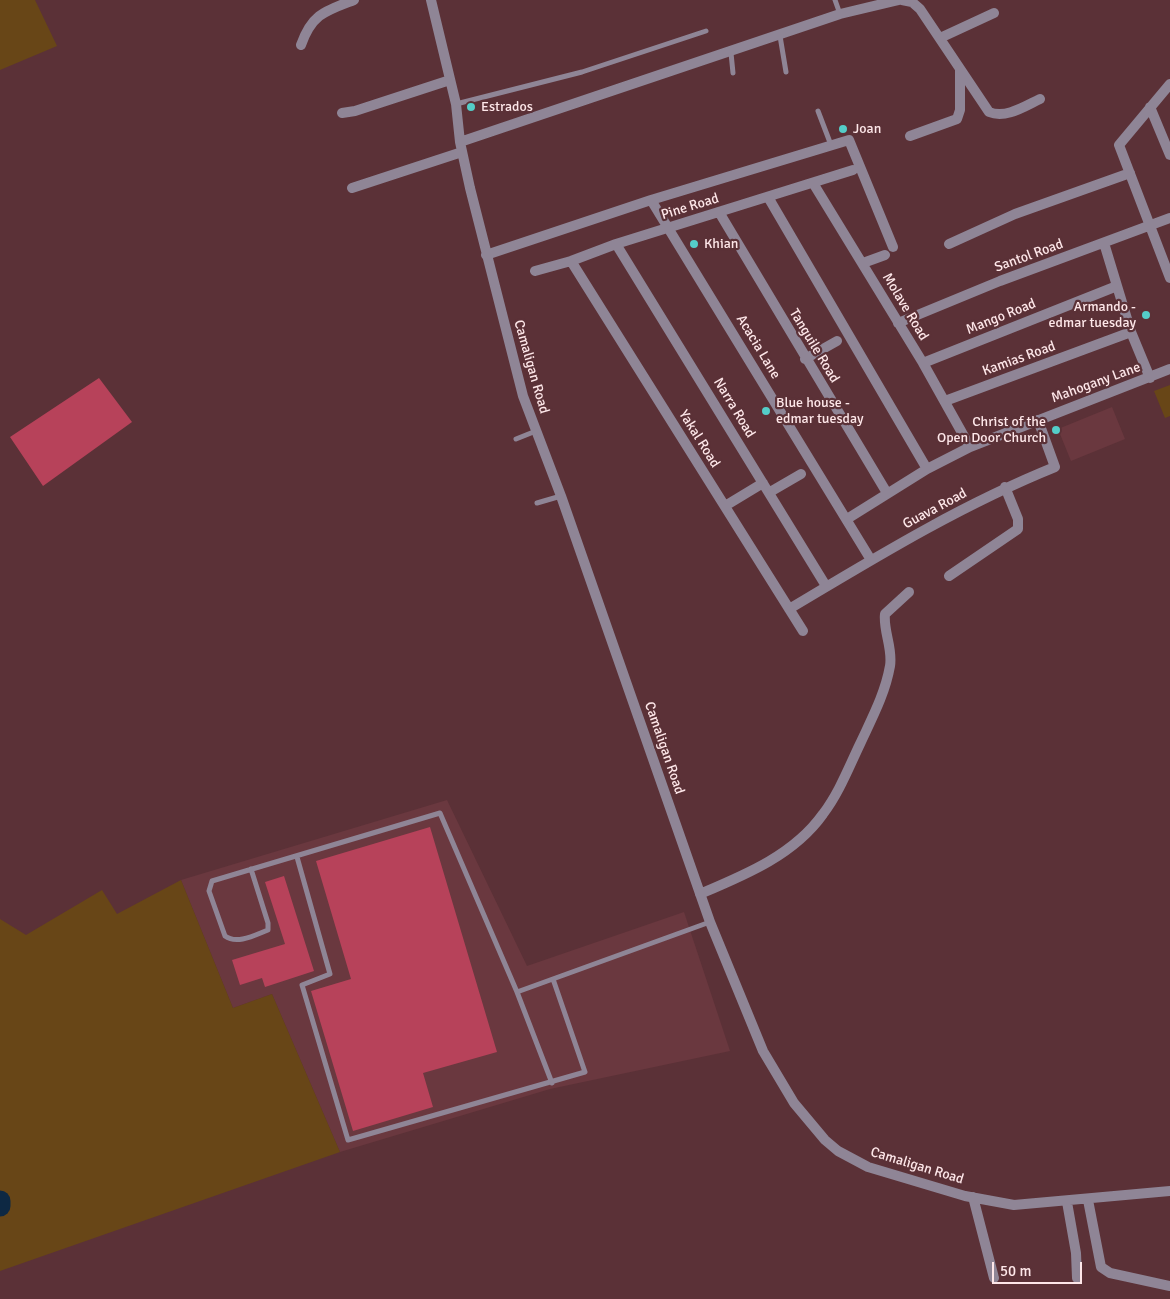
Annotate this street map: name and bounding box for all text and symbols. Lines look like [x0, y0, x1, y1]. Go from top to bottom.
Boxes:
place label: Estrados [481, 99, 533, 115]
marker: Estrados [465, 101, 477, 113]
place label: Joan [853, 121, 881, 137]
marker: Joan [837, 123, 849, 135]
street label: Pine Road [659, 190, 721, 224]
place label: Khian [704, 236, 738, 252]
street label: Santol Road [992, 236, 1066, 276]
marker: Khian [688, 238, 700, 250]
street label: Molave Road [878, 270, 932, 344]
street label: Mango Road [964, 295, 1038, 339]
place label: Armando - edmar tuesday [1049, 299, 1136, 332]
street label: Tanguile Road [785, 306, 843, 386]
marker: Armando - edmar tuesday [1140, 309, 1152, 321]
street label: Acacia Lane [732, 312, 784, 382]
street label: Camaligan Road [510, 318, 552, 416]
street label: Kamias Road [980, 338, 1058, 380]
street label: Mahogany Lane [1049, 359, 1143, 407]
street label: Narra Road [710, 375, 758, 441]
place label: Blue house - edmar tuesday [776, 395, 863, 428]
marker: Blue house - edmar tuesday [760, 405, 772, 417]
street label: Yakal Road [675, 407, 723, 471]
place label: Christ of the Open Door Church [937, 414, 1046, 447]
marker: Christ of the Open Door Church [1050, 424, 1062, 436]
street label: Guava Road [900, 485, 970, 533]
street label: Camaligan Road [640, 700, 688, 796]
street label: Camaligan Road [868, 1144, 966, 1188]
scale bar [995, 1252, 1085, 1284]
text: 50 m [1000, 1262, 1031, 1280]

